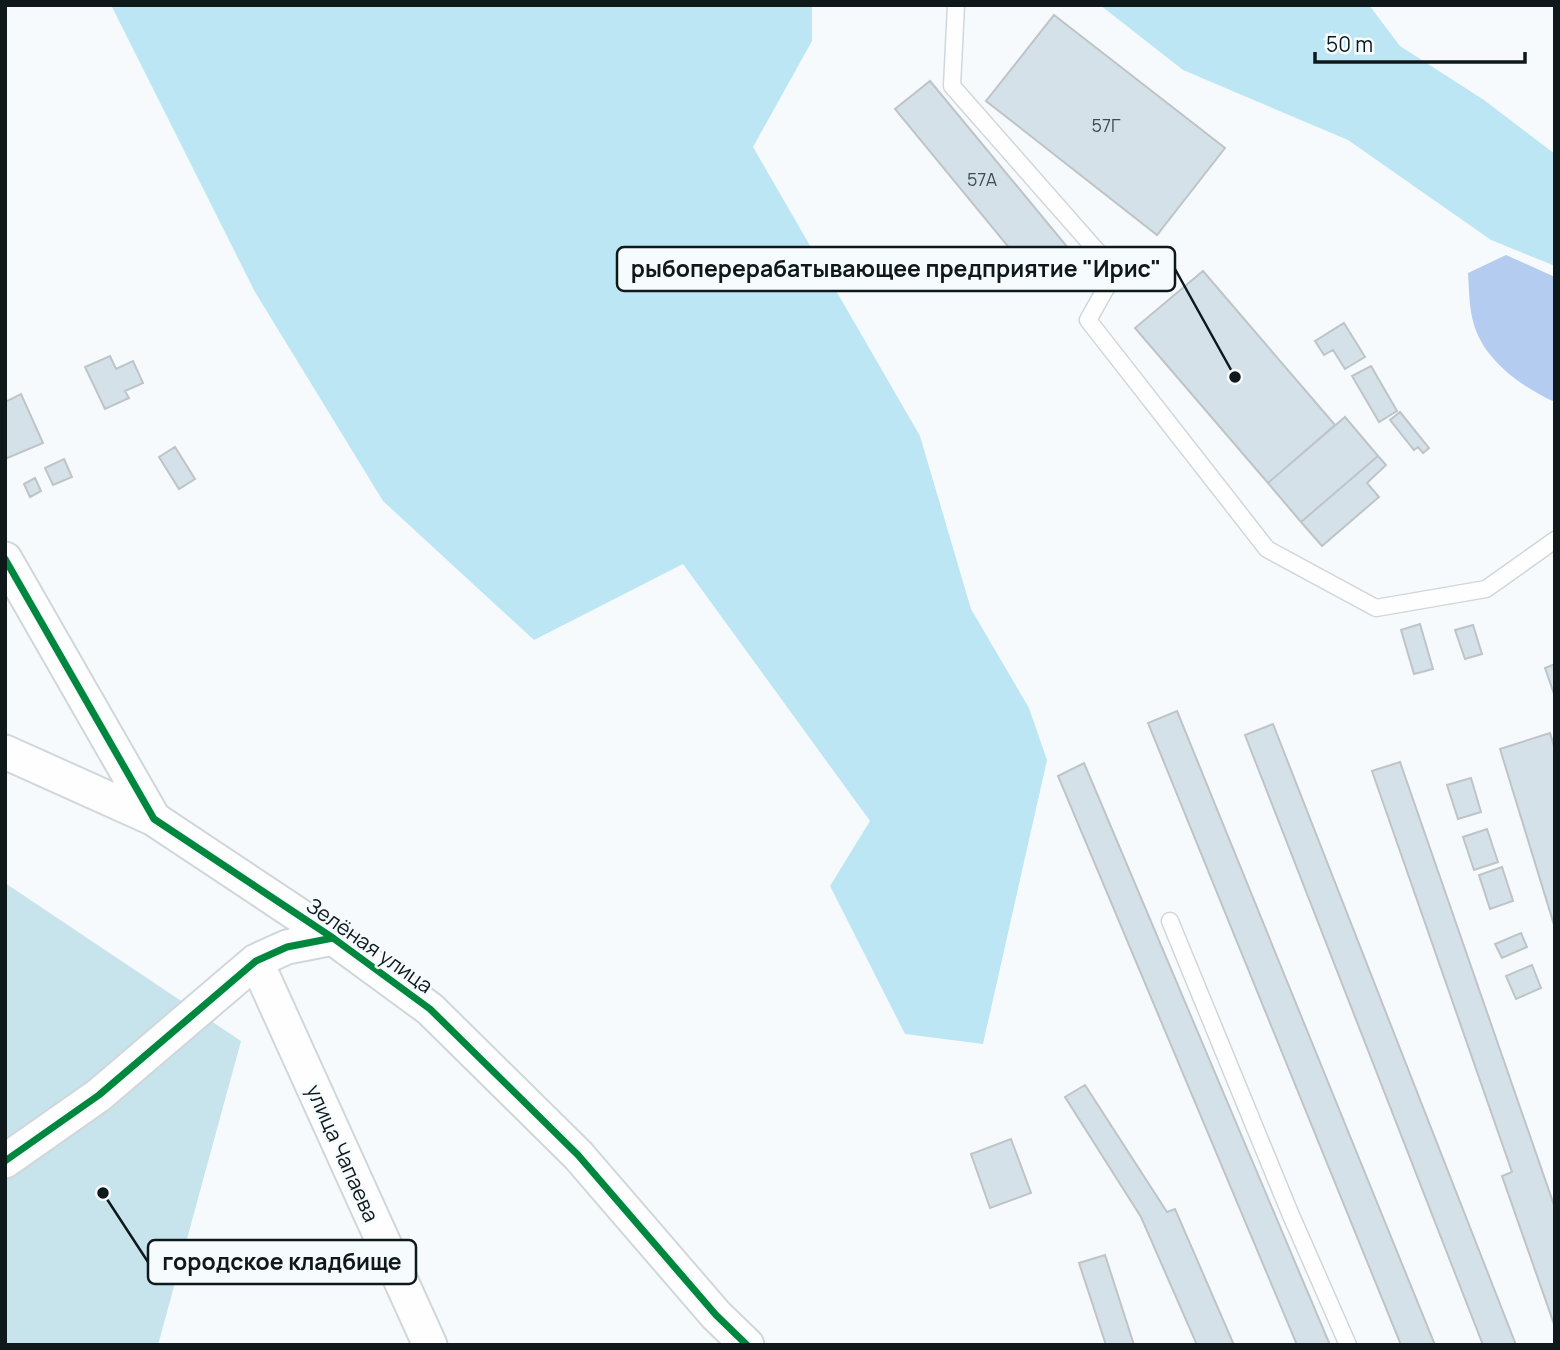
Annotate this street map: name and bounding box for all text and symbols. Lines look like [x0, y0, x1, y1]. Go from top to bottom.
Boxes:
scale bar [1315, 21, 1525, 65]
text: 50 m [1326, 30, 1373, 58]
house number: 57Г [1092, 113, 1121, 137]
house number: 57А [967, 167, 998, 191]
callout: рыбоперерабатывающее предприятие "Ирис" [617, 247, 1175, 291]
text: рыбоперерабатывающее предприятие "Ирис" [631, 252, 1161, 284]
street label: Зелёная улица [301, 891, 439, 999]
street label: улица Чапаева [300, 1080, 386, 1226]
callout: городское кладбище [148, 1240, 416, 1284]
text: городское кладбище [162, 1245, 402, 1277]

